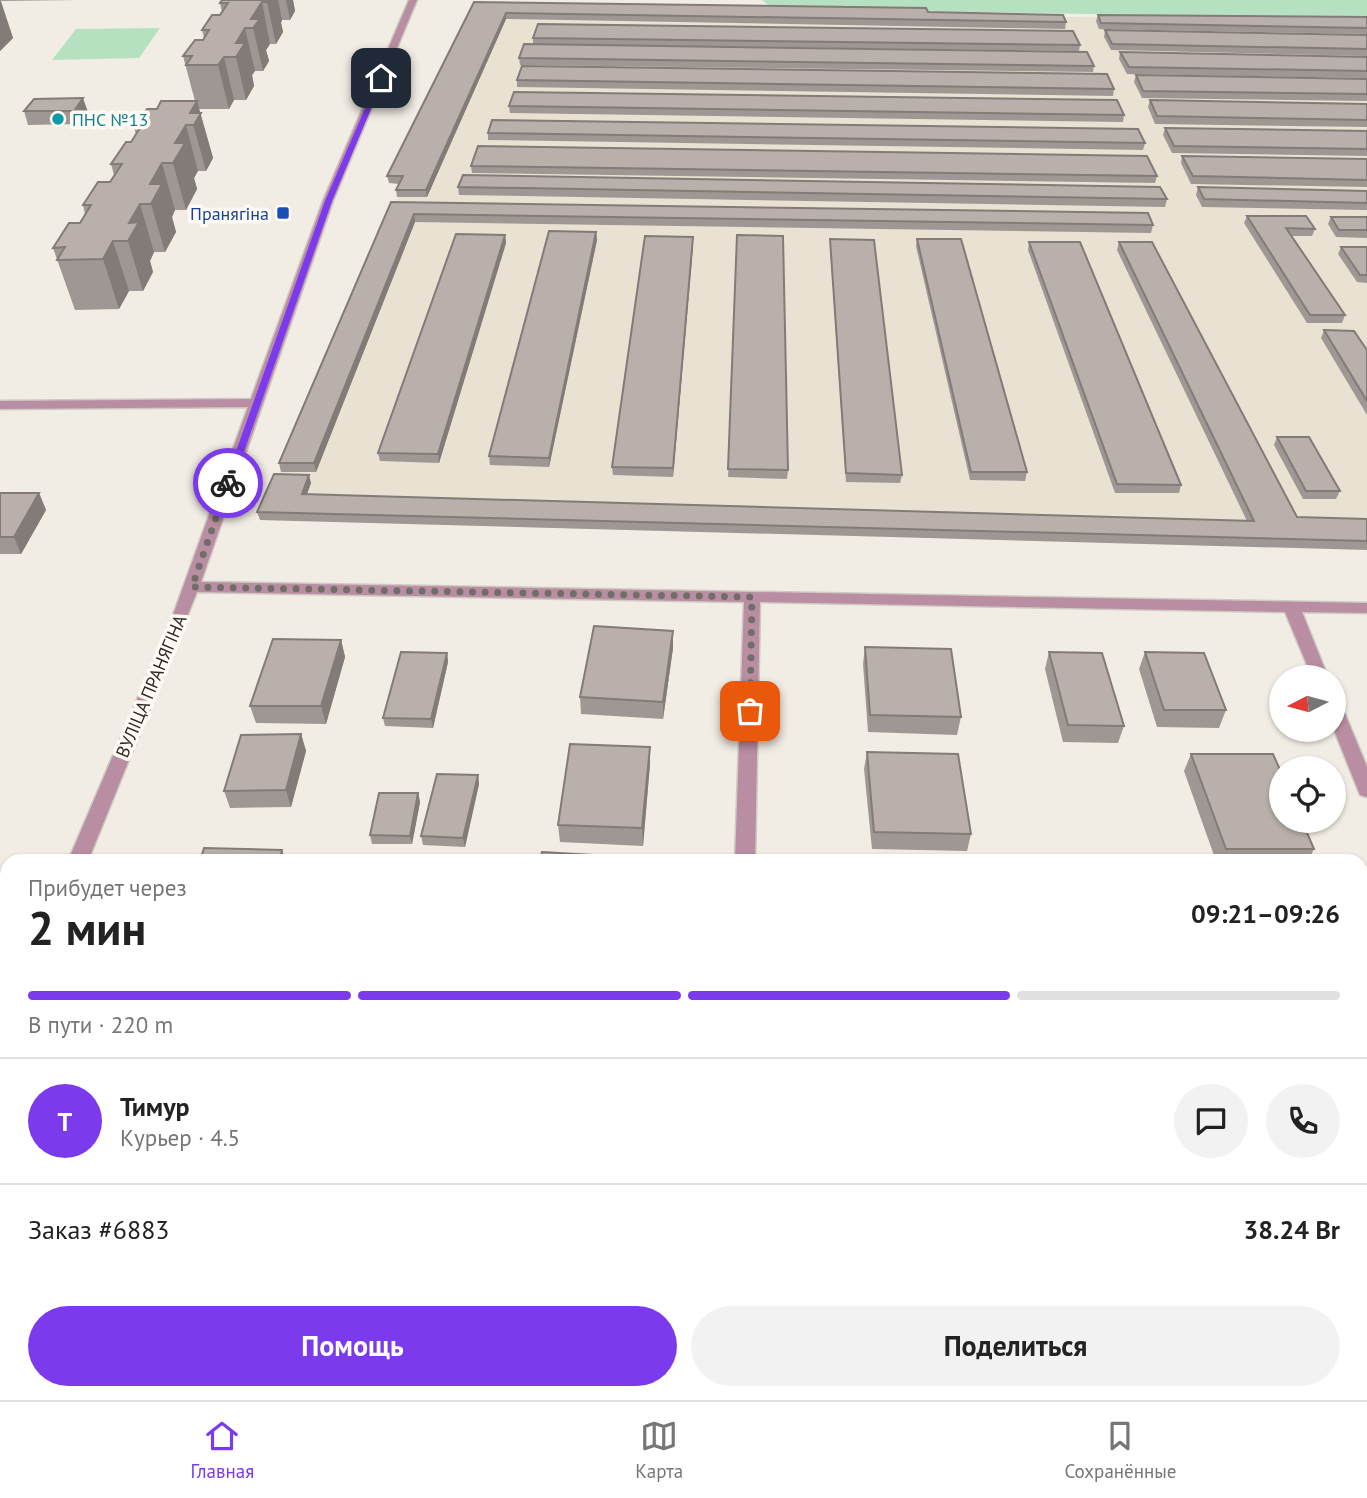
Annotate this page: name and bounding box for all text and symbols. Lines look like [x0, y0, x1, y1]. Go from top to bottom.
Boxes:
pin [351, 48, 411, 108]
icon: home [362, 59, 400, 97]
place label: ПНС №13 [72, 108, 148, 131]
marker: ПНС №13 [50, 111, 66, 127]
place label: Пранягіна [190, 202, 269, 225]
marker: Пранягіна [275, 205, 291, 221]
courier [193, 448, 263, 518]
icon: bike [209, 464, 247, 502]
street label: ВУЛІЦА ПРАНЯГІНА [111, 611, 192, 761]
north arrow [1269, 665, 1346, 742]
map controls [1269, 665, 1346, 833]
pin [720, 681, 780, 741]
icon: bag [731, 692, 769, 730]
button: locate [1269, 756, 1346, 833]
text: Прибудет через [28, 873, 187, 902]
text: 09:21–09:26 [1191, 897, 1340, 930]
text: 2 мин [28, 898, 146, 958]
text: В пути · 220 m [28, 1010, 173, 1039]
button: chat [1174, 1084, 1248, 1158]
button: phone [1266, 1084, 1340, 1158]
text: Тимур [120, 1090, 190, 1123]
text: Т [58, 1105, 72, 1138]
text: Курьер · 4.5 [120, 1123, 240, 1152]
text: Заказ #6883 [28, 1213, 170, 1246]
text: 38.24 Br [1244, 1213, 1340, 1246]
button: Помощь [28, 1306, 677, 1386]
button: Поделиться [691, 1306, 1340, 1386]
tab: Главная [191, 1417, 254, 1483]
tab: Карта [635, 1417, 683, 1483]
tab: Сохранённые [1064, 1417, 1176, 1483]

